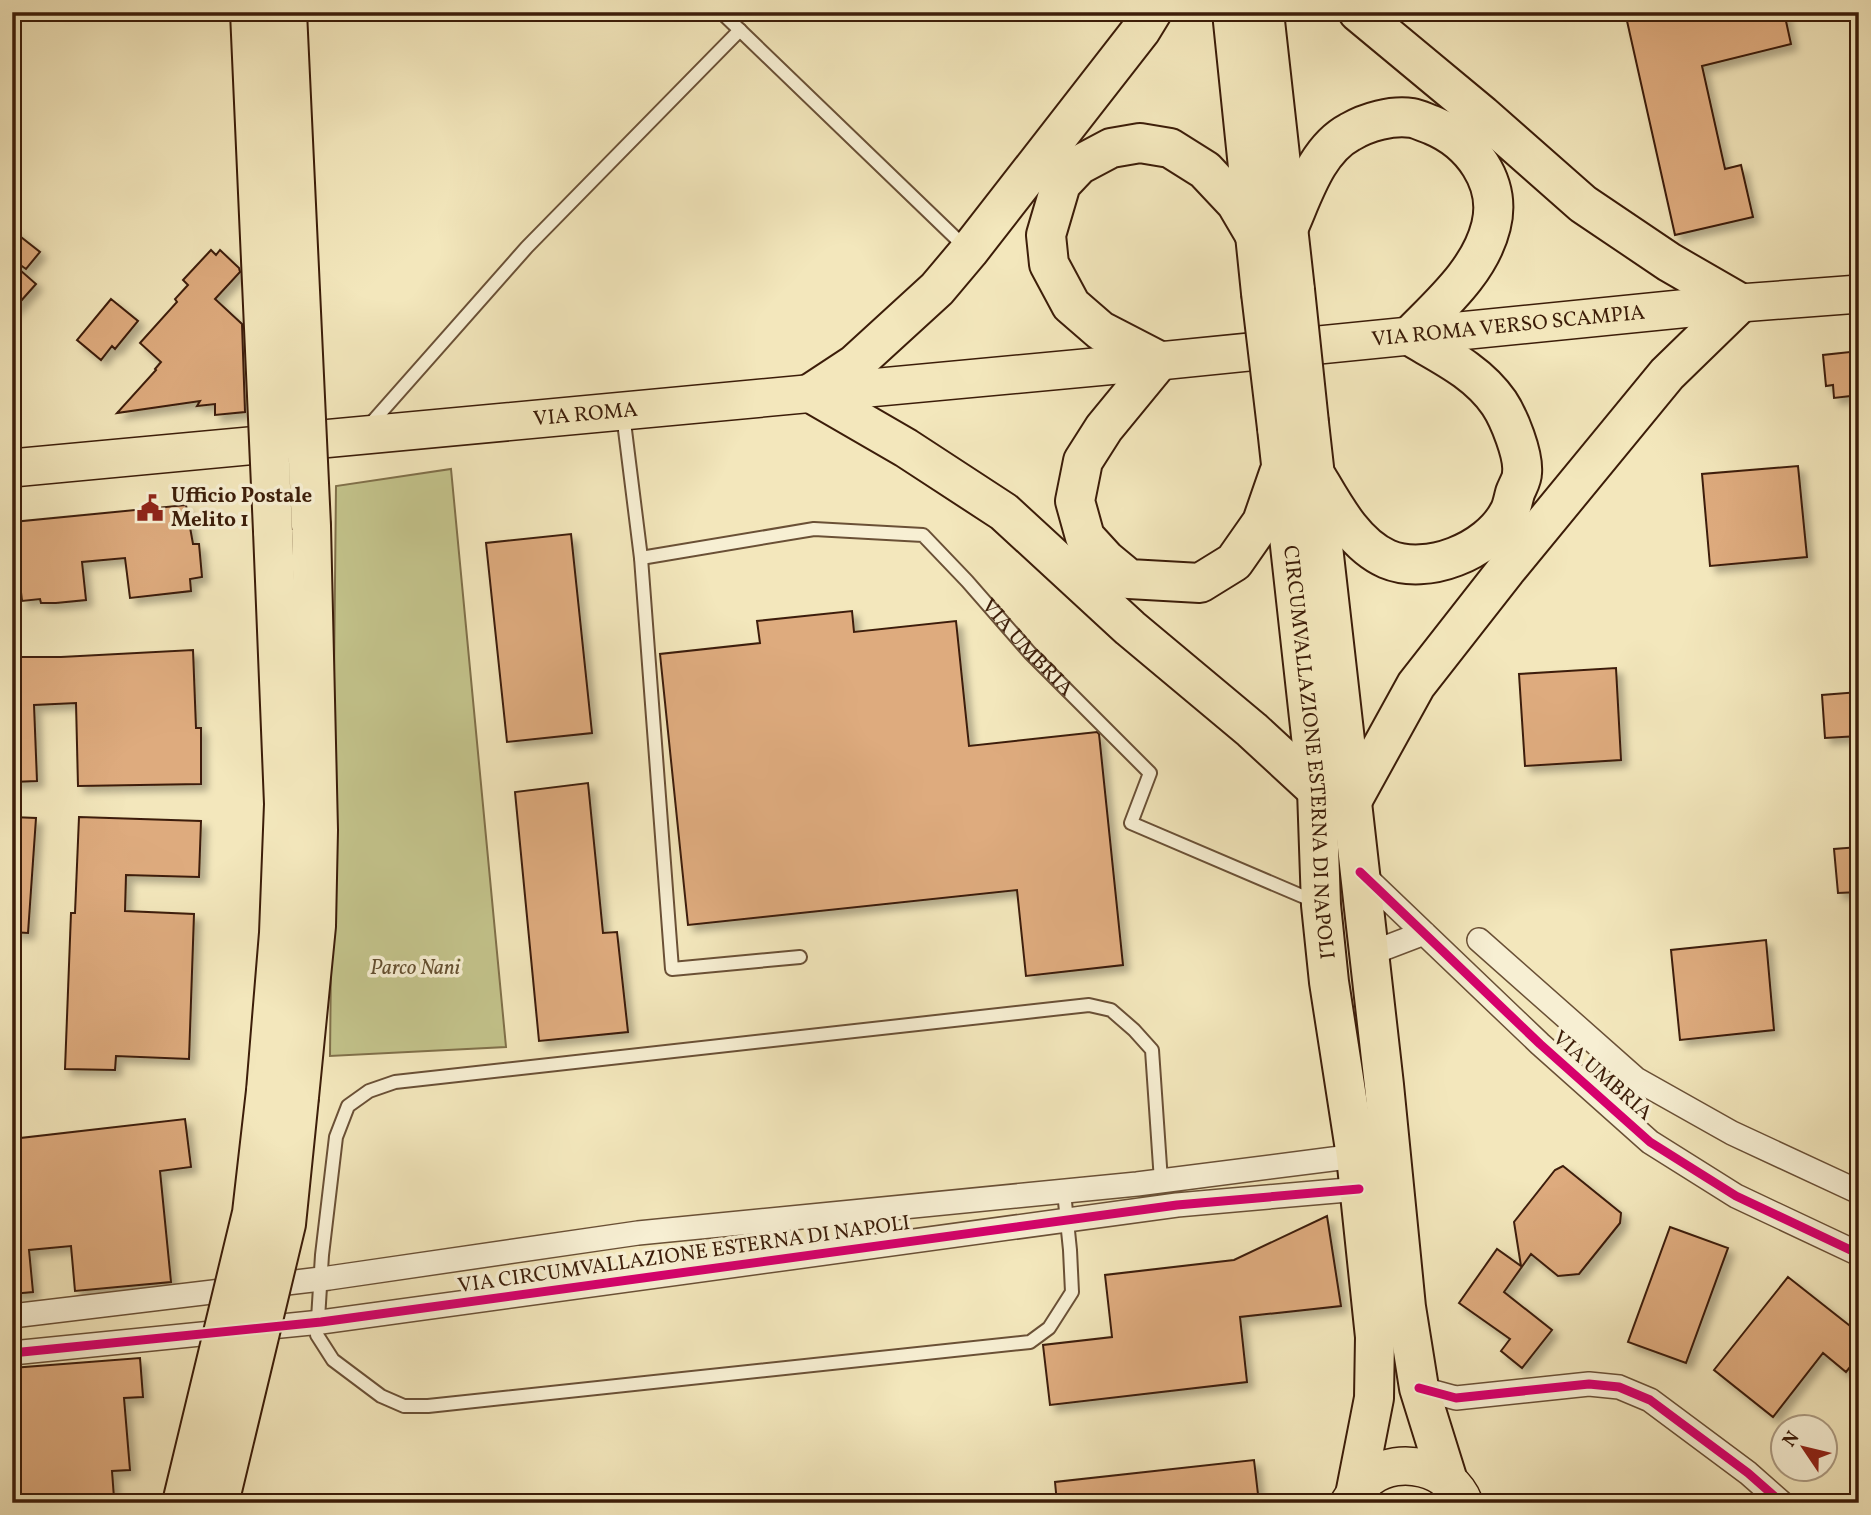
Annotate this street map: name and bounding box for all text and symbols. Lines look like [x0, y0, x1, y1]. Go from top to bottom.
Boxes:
street label: VIA ROMA VERSO SCAMPIA [1370, 298, 1647, 354]
street label: VIA ROMA [532, 395, 639, 434]
place label: Ufficio Postale Melito 1 [171, 482, 312, 535]
public building icon: Ufficio Postale Melito 1 [135, 493, 165, 523]
street label: CIRCUMVALLAZIONE ESTERNA DI NAPOLI [1276, 544, 1341, 961]
street label: VIA UMBRIA [974, 592, 1080, 703]
park label: Parco Nani [370, 954, 461, 983]
street label: VIA UMBRIA [1546, 1024, 1659, 1128]
street label: VIA CIRCUMVALLAZIONE ESTERNA DI NAPOLI [456, 1209, 912, 1301]
north arrow [1770, 1414, 1840, 1484]
text: N [1777, 1426, 1806, 1453]

